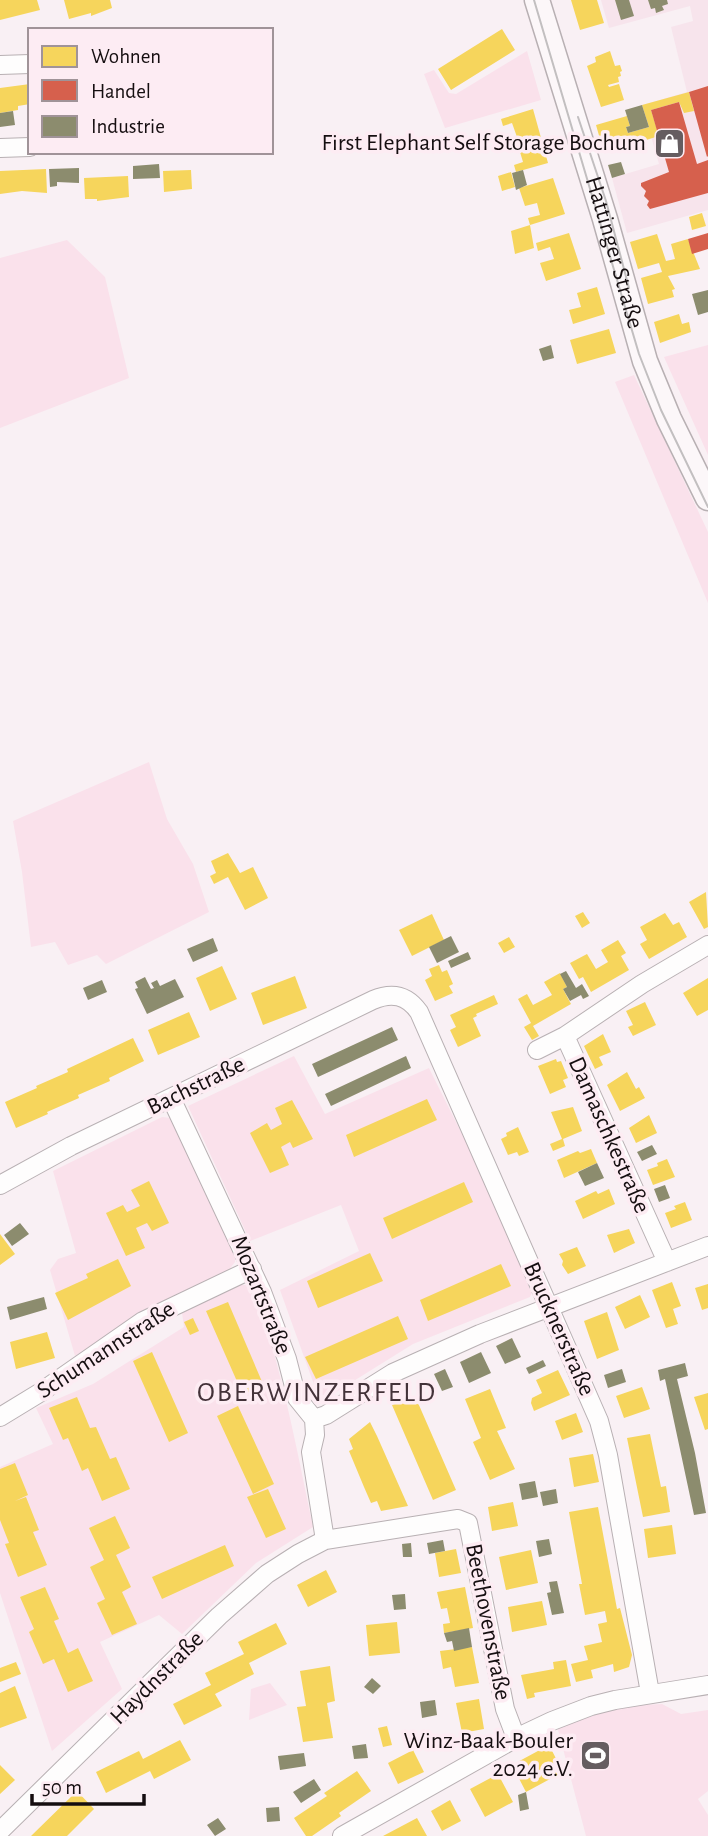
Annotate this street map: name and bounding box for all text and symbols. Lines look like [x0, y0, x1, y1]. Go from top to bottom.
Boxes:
legend [28, 28, 273, 154]
text: Wohnen [91, 46, 161, 67]
text: Handel [91, 81, 151, 102]
text: Industrie [91, 116, 165, 137]
shop icon: First Elephant Self Storage Bochum [652, 126, 686, 160]
place label: First Elephant Self Storage Bochum [322, 131, 646, 155]
street label: Hattinger Straße [581, 174, 647, 331]
street label: Bachstraße [143, 1052, 249, 1120]
street label: Damaschkestraße [564, 1053, 654, 1217]
street label: Mozartstraße [226, 1232, 296, 1358]
street label: Brucknerstraße [519, 1259, 599, 1399]
street label: Schumannstraße [33, 1297, 179, 1403]
district label: OBERWINZERFELD [197, 1379, 437, 1407]
street label: Beethovenstraße [461, 1542, 515, 1702]
street label: Haydnstraße [106, 1627, 208, 1729]
place label: Winz-Baak-Bouler 2024 e.V. [403, 1729, 573, 1781]
sports icon: Winz-Baak-Bouler 2024 e.V. [579, 1738, 613, 1772]
scale bar [32, 1762, 144, 1806]
text: 50 m [42, 1777, 82, 1798]

